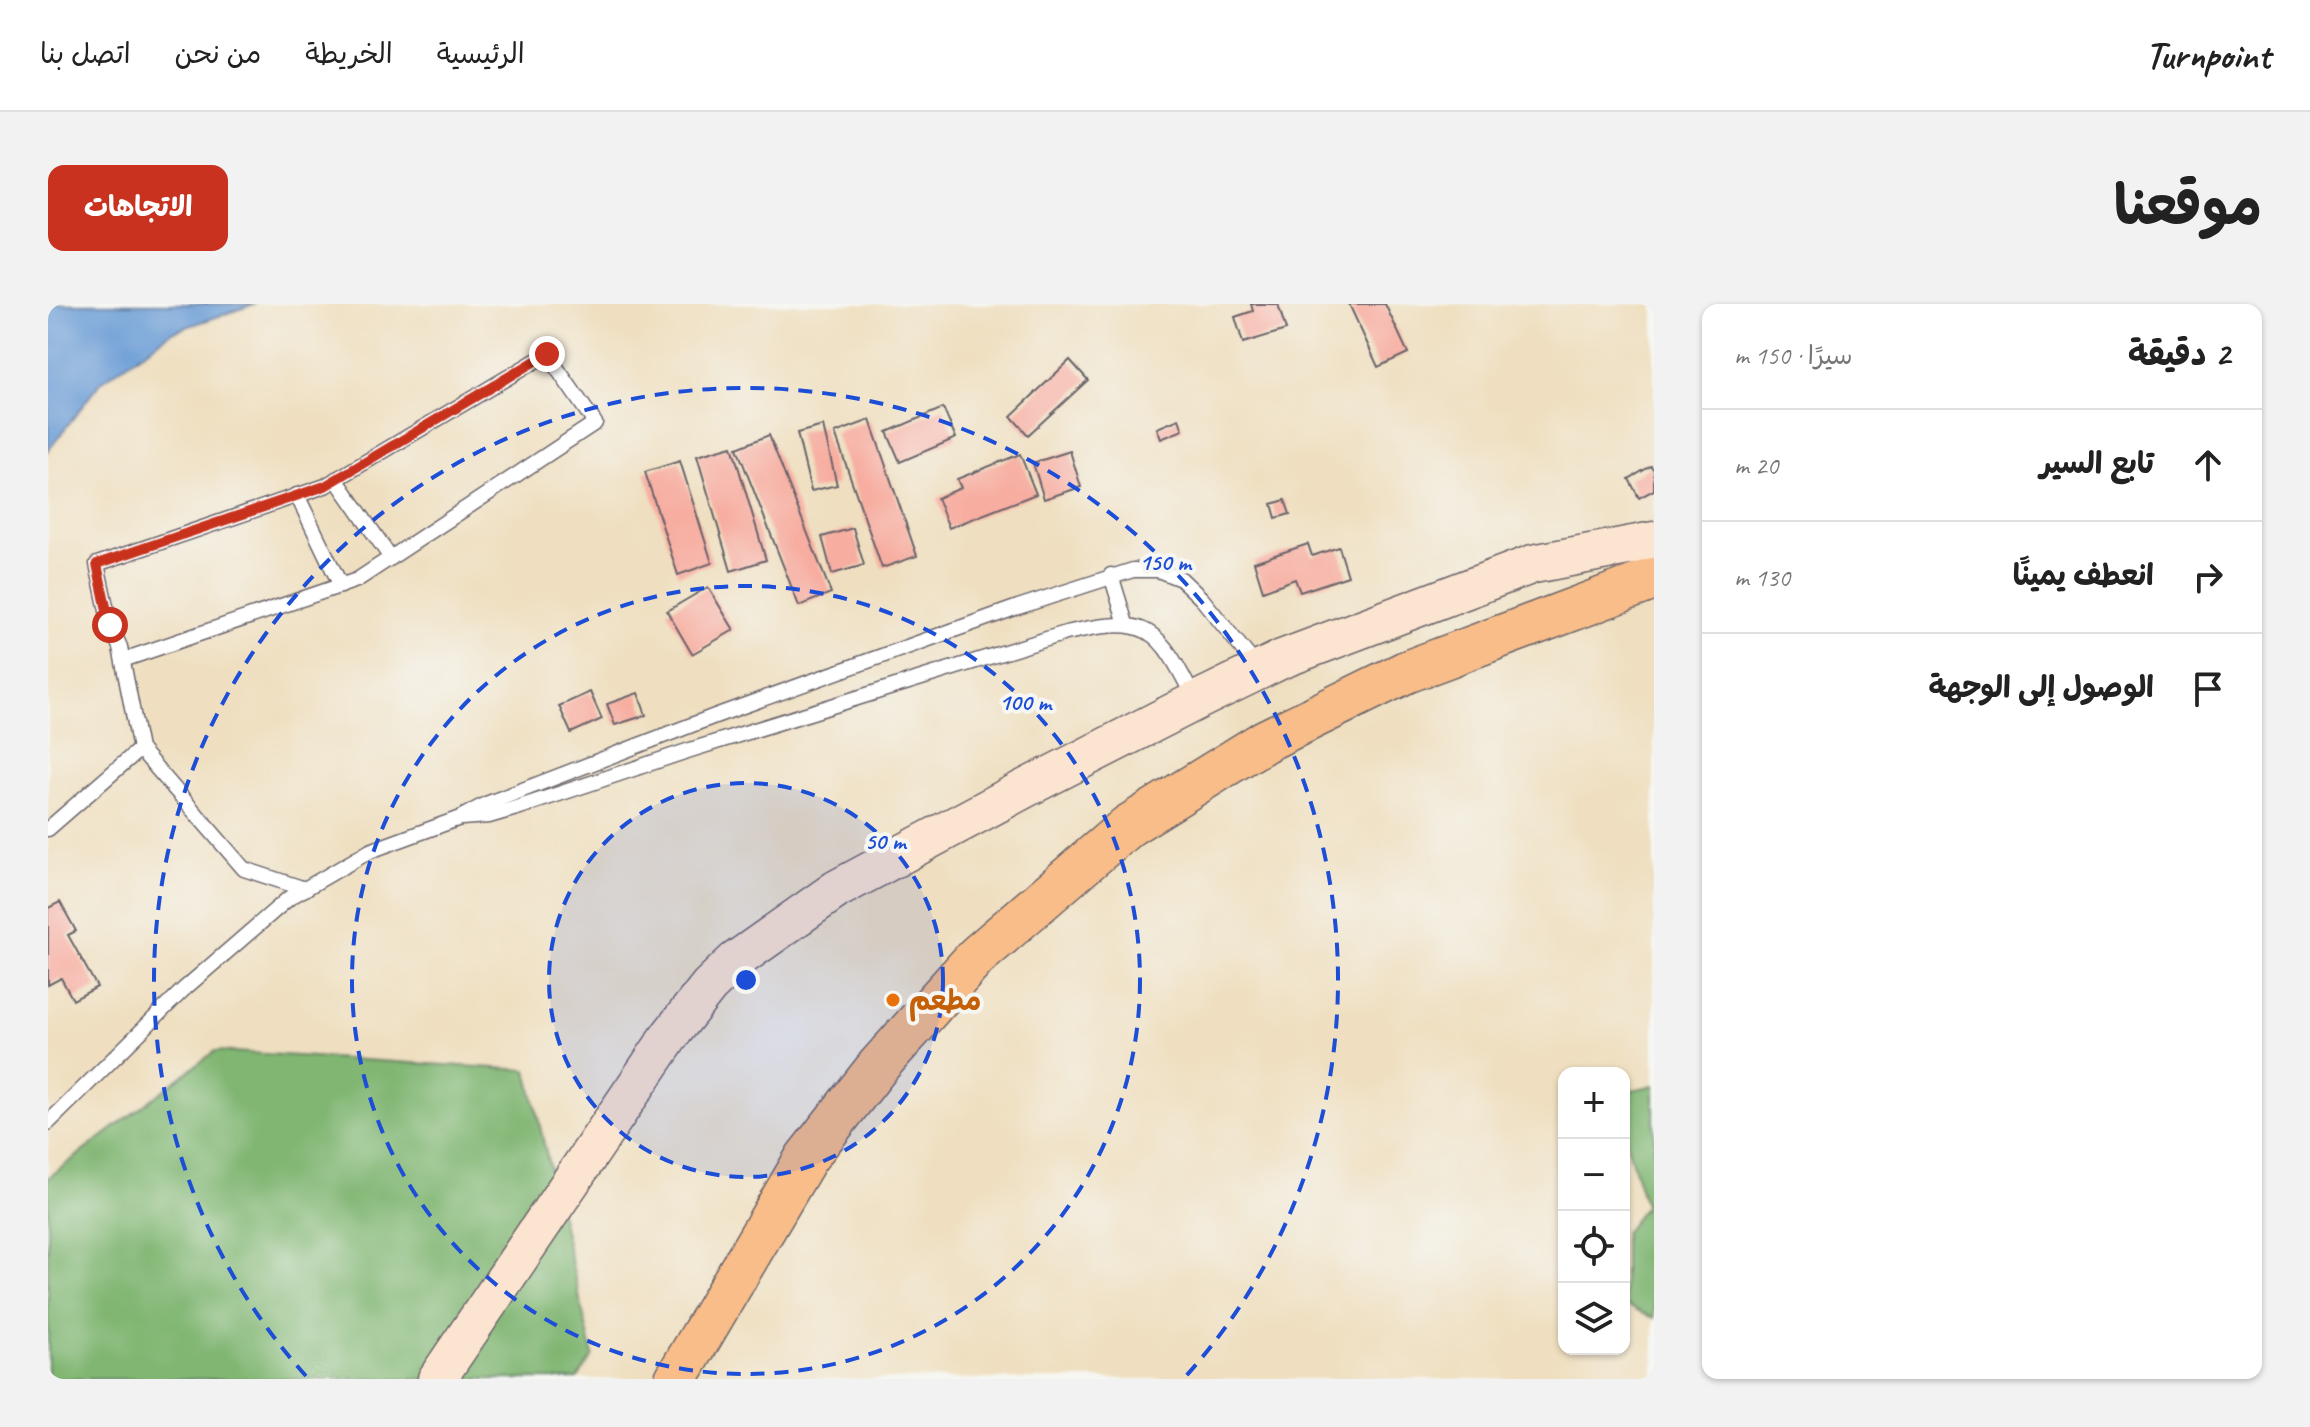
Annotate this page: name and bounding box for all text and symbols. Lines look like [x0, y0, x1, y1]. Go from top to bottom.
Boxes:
text: Turnpoint [2145, 32, 2270, 79]
text: اتصل بنا [40, 36, 131, 71]
text: من نحن [175, 36, 261, 71]
text: الخريطة [305, 36, 393, 71]
text: الرئيسية [437, 36, 525, 71]
button: الاتجاهات [48, 165, 228, 251]
text: موقعنا [2114, 170, 2262, 241]
text: 2 دقيقة [2128, 332, 2230, 375]
route end [529, 336, 565, 372]
text: سيرًا · 150 m [1734, 339, 1853, 372]
icon: ahead [2186, 443, 2230, 487]
text: تابع السير [2040, 444, 2154, 482]
text: 20 m [1734, 449, 1778, 482]
text: 150 m [1139, 547, 1193, 577]
icon: right [2186, 555, 2230, 599]
text: انعطف يمينًا [2013, 556, 2154, 594]
text: 130 m [1734, 561, 1790, 594]
route start [92, 607, 128, 643]
icon: arrive [2186, 667, 2230, 711]
text: الوصول إلى الوجهة [1929, 668, 2154, 706]
text: 100 m [999, 687, 1053, 717]
text: 50 m [865, 826, 908, 856]
centre of rings [732, 966, 760, 994]
place label: مطعم [909, 983, 981, 1022]
marker: مطعم [884, 991, 902, 1009]
map controls [1558, 1067, 1630, 1355]
button: + [1558, 1067, 1630, 1139]
button: − [1558, 1139, 1630, 1211]
button: locate [1558, 1211, 1630, 1283]
button: layers [1558, 1283, 1630, 1355]

